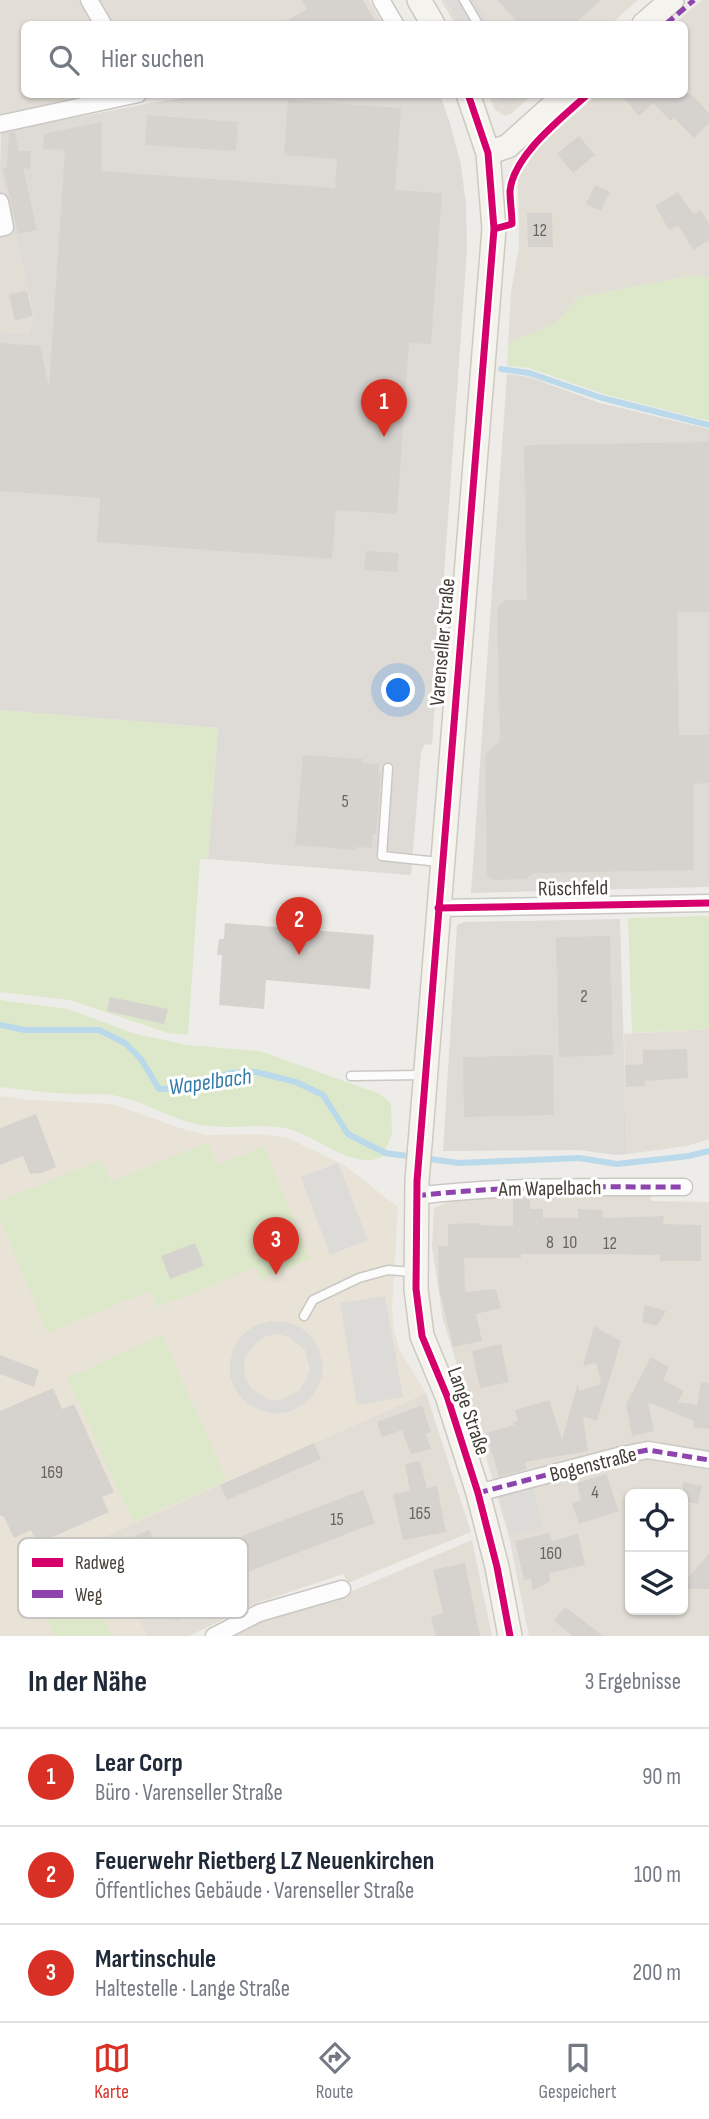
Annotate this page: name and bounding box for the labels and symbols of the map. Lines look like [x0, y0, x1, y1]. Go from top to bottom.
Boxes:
house number: 12 [533, 220, 547, 241]
pin: 1 [361, 379, 407, 437]
street label: Varenseller Straße [424, 577, 461, 707]
your location [381, 673, 415, 707]
house number: 5 [341, 791, 349, 812]
street label: Rüschfeld [538, 875, 608, 902]
pin: 2 [276, 897, 322, 955]
house number: 2 [580, 986, 588, 1007]
water label: Wapelbach [167, 1062, 254, 1102]
street label: Am Wapelbach [497, 1175, 602, 1202]
pin: 3 [253, 1217, 299, 1275]
house number: 8 [546, 1232, 554, 1253]
house number: 10 [563, 1232, 577, 1253]
house number: 12 [603, 1233, 617, 1254]
street label: Lange Straße [442, 1364, 495, 1458]
street label: Bogenstraße [547, 1442, 639, 1487]
house number: 169 [41, 1462, 63, 1483]
house number: 4 [591, 1482, 599, 1503]
house number: 165 [409, 1503, 431, 1524]
house number: 15 [330, 1509, 344, 1530]
legend [18, 1538, 248, 1618]
house number: 160 [540, 1543, 562, 1564]
text: Radweg [75, 1552, 125, 1575]
text: Weg [75, 1584, 103, 1607]

